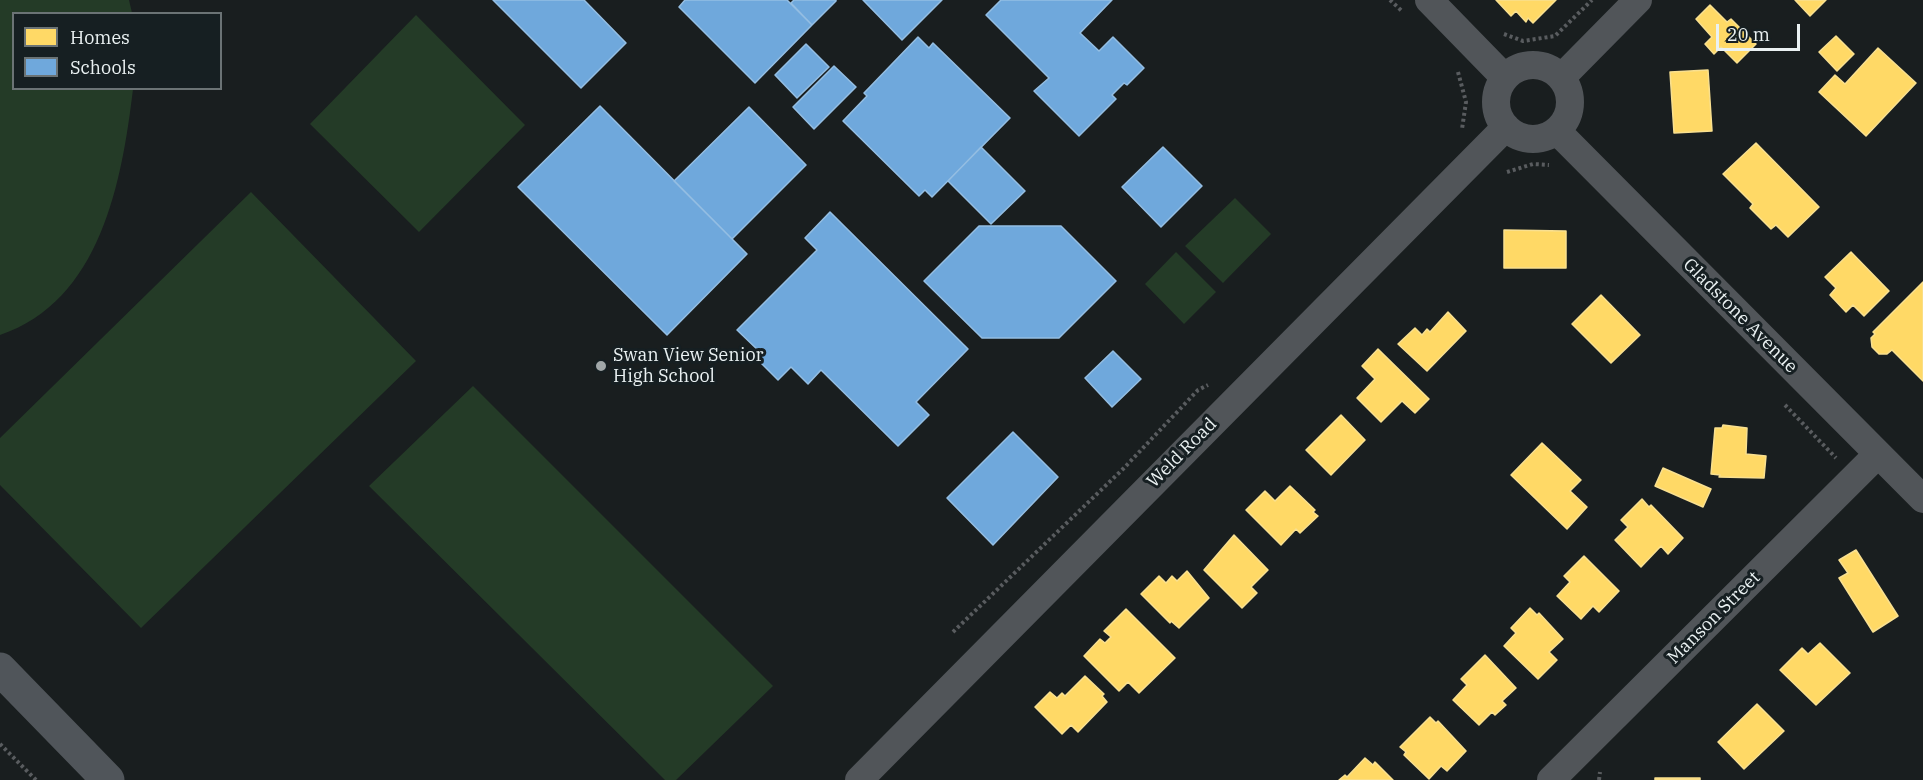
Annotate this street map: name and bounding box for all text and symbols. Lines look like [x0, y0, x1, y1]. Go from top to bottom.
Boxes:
legend [12, 12, 222, 90]
scale bar [1719, 12, 1803, 50]
text: 20 m [1727, 23, 1770, 46]
text: Homes [70, 26, 130, 49]
text: Schools [70, 56, 136, 79]
street label: Gladstone Avenue [1678, 254, 1802, 378]
place label: Swan View Senior High School [613, 345, 764, 388]
marker: Swan View Senior High School [594, 359, 608, 373]
street label: Weld Road [1143, 414, 1221, 492]
street label: Manson Street [1663, 567, 1765, 669]

